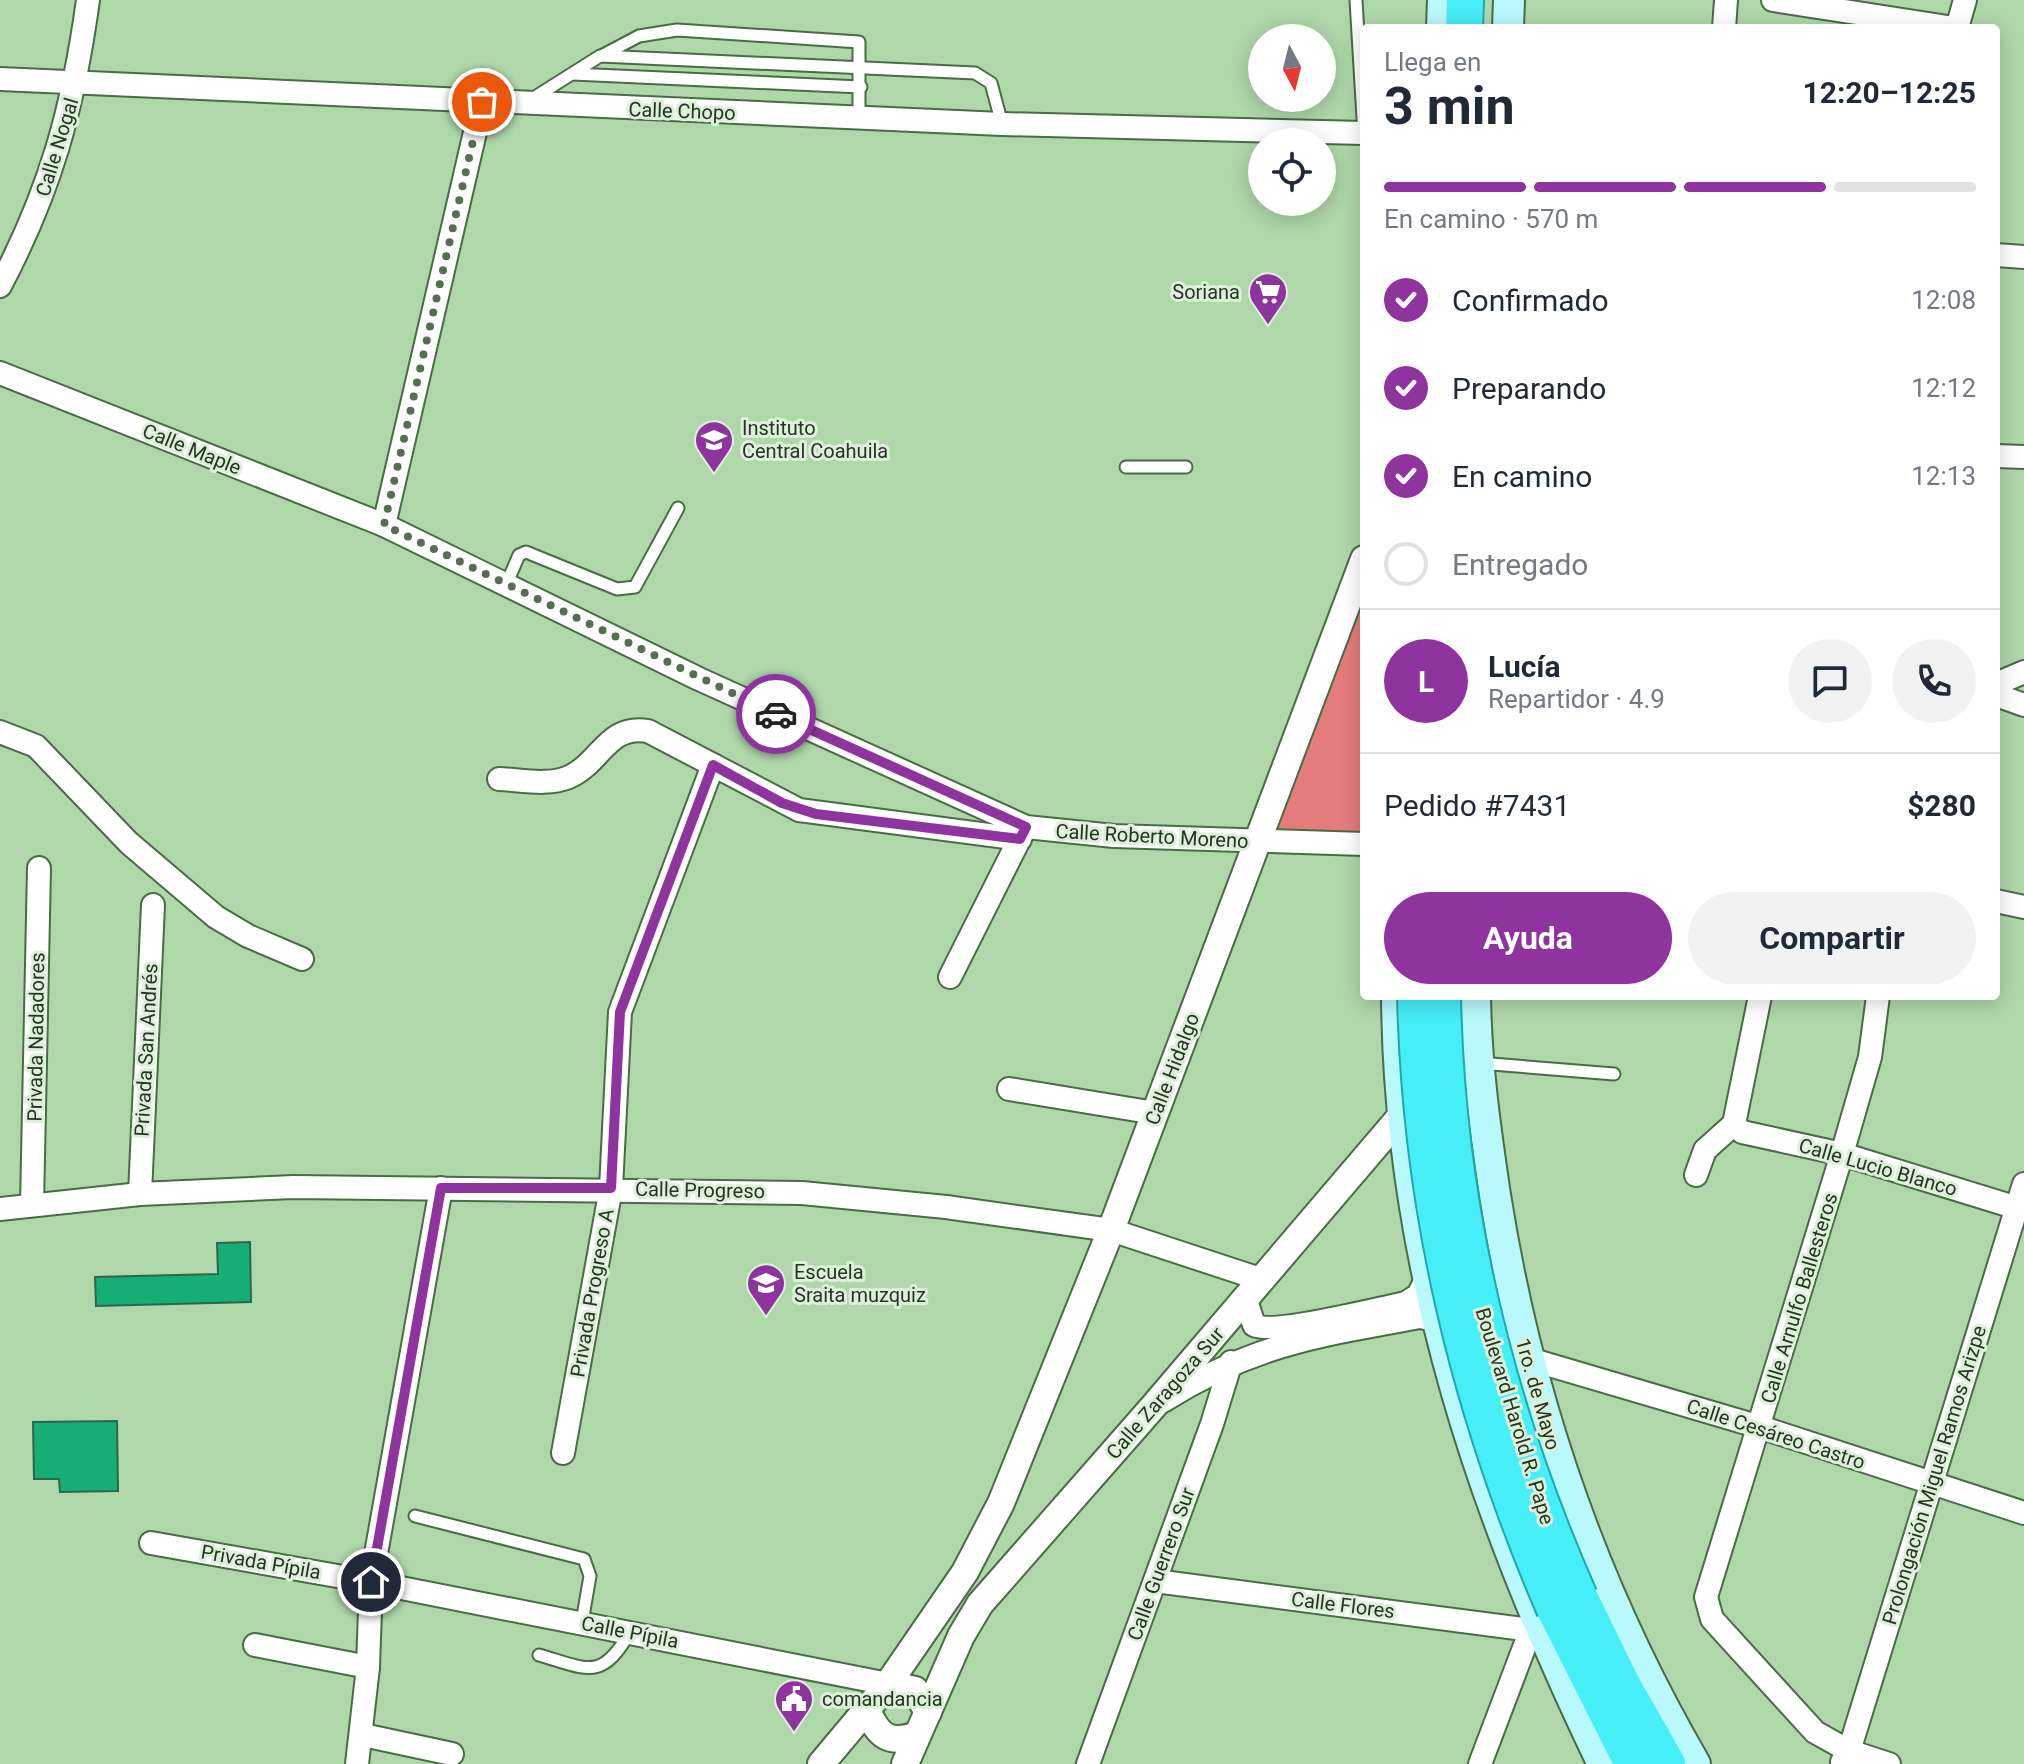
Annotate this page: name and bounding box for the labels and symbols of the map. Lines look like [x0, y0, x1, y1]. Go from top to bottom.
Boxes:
north arrow [1248, 24, 1336, 112]
pin [448, 68, 516, 136]
street label: Calle Nogal [31, 95, 83, 199]
street label: Calle Chopo [628, 97, 736, 125]
supermarket icon: Soriana [1247, 271, 1289, 326]
place label: Soriana [1172, 280, 1240, 304]
place label: Instituto Central Coahuila [742, 416, 888, 463]
street label: Calle Maple [139, 418, 245, 480]
school or university icon: Instituto Central Coahuila [693, 419, 735, 474]
courier [736, 674, 816, 754]
street label: Calle Roberto Moreno [1055, 819, 1249, 853]
street label: Privada Nadadores [23, 952, 49, 1122]
street label: Privada San Andrés [129, 963, 163, 1137]
street label: Calle Hidalgo [1140, 1010, 1204, 1128]
street label: Calle Lucio Blanco [1796, 1133, 1960, 1201]
street label: Calle Progreso [635, 1177, 765, 1203]
street label: Calle Arnulfo Ballesteros [1756, 1190, 1842, 1406]
street label: Privada Progreso A [565, 1207, 619, 1379]
place label: Escuela Sraita muzquiz [794, 1260, 926, 1307]
school or university icon: Escuela Sraita muzquiz [745, 1262, 787, 1317]
street label: Boulevard Harold R. Pape [1471, 1305, 1559, 1527]
street label: Calle Zaragoza Sur [1101, 1322, 1229, 1464]
street label: Prolongación Miguel Ramos Arizpe [1877, 1322, 1991, 1628]
street label: 1ro. de Mayo [1511, 1335, 1565, 1453]
street label: Calle Cesáreo Castro [1684, 1394, 1868, 1474]
street label: Calle Guerrero Sur [1122, 1484, 1200, 1644]
street label: Privada Pípila [199, 1540, 323, 1584]
pin [337, 1548, 405, 1616]
street label: Calle Flores [1290, 1587, 1396, 1623]
street label: Calle Pípila [579, 1611, 681, 1653]
public building icon: comandancia [773, 1678, 815, 1733]
place label: comandancia [822, 1687, 943, 1711]

